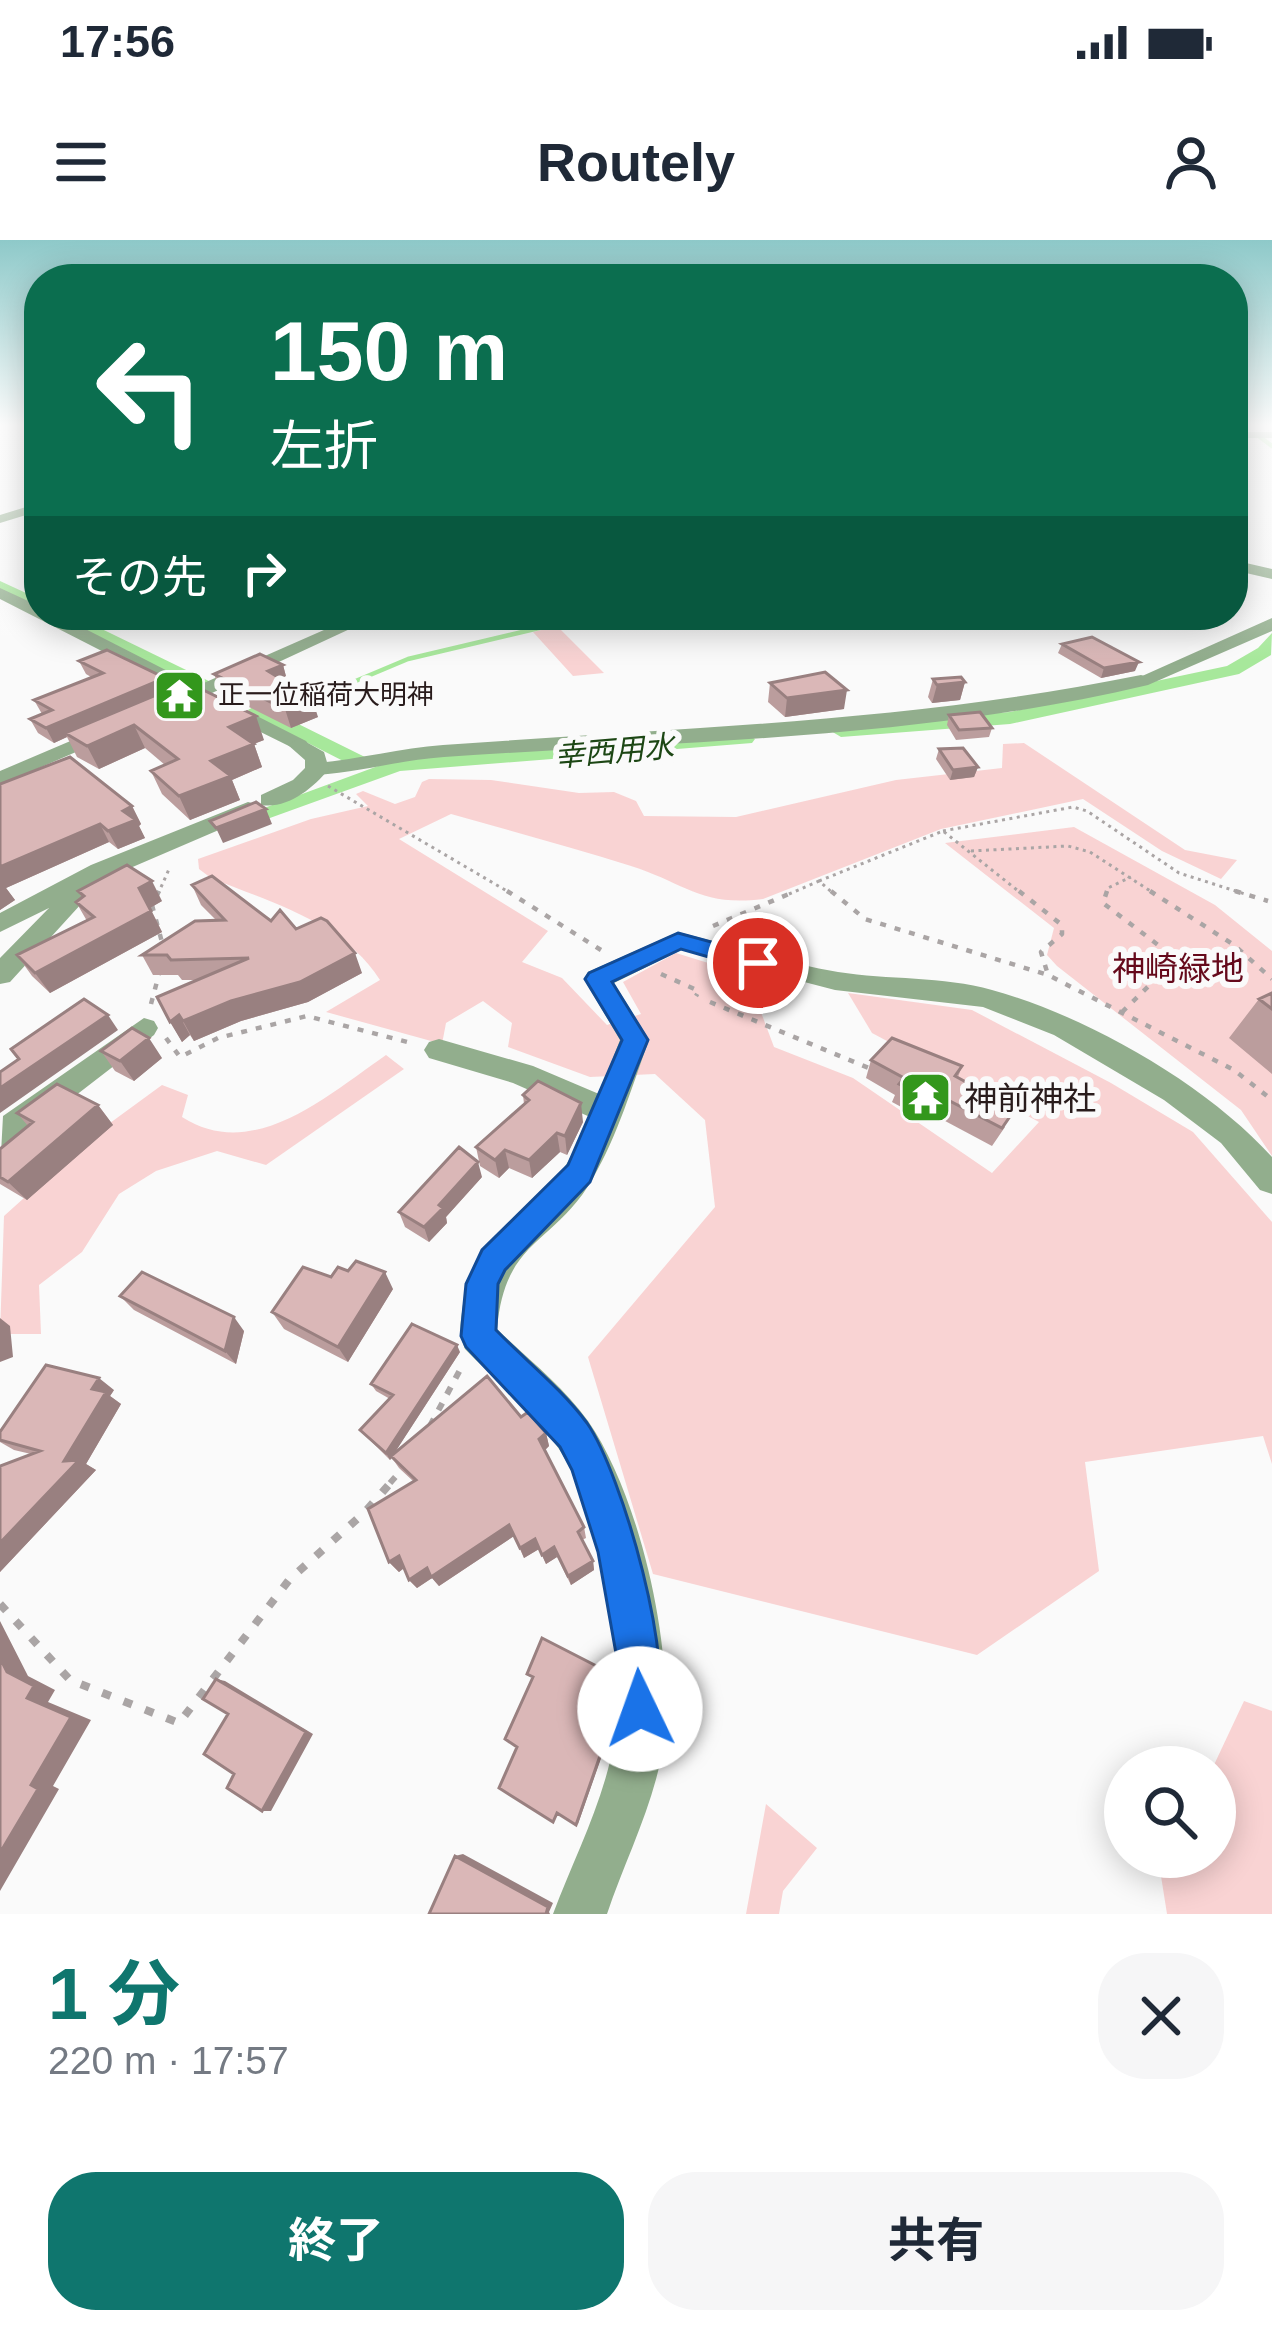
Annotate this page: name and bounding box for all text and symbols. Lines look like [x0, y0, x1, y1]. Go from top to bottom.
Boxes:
text: 17:56 [60, 16, 175, 67]
icon: menu [48, 129, 114, 195]
icon: person [1158, 129, 1224, 195]
text: Routely [537, 132, 735, 192]
text: 150 m [270, 304, 508, 398]
icon: left [72, 312, 228, 468]
text: 左折 [270, 416, 378, 476]
icon: right [231, 540, 297, 606]
text: その先 [72, 552, 207, 603]
temple icon: 正一位稲荷大明神 [151, 667, 207, 723]
place label: 正一位稲荷大明神 [218, 680, 434, 710]
water label: 幸西用水 [553, 729, 678, 773]
pin [707, 912, 809, 1014]
icon: arrive [725, 930, 791, 996]
park label: 神崎緑地 [1112, 950, 1244, 987]
temple icon: 神前神社 [897, 1070, 953, 1126]
place label: 神前神社 [964, 1080, 1096, 1117]
position arrow [577, 1646, 703, 1772]
map controls [1104, 1746, 1236, 1878]
button: search [1104, 1746, 1236, 1878]
button: close [1098, 1953, 1224, 2079]
text: 1 分 [48, 1954, 180, 2034]
text: 220 m · 17:57 [48, 2039, 289, 2082]
button: 終了 [48, 2172, 624, 2310]
button: 共有 [648, 2172, 1224, 2310]

